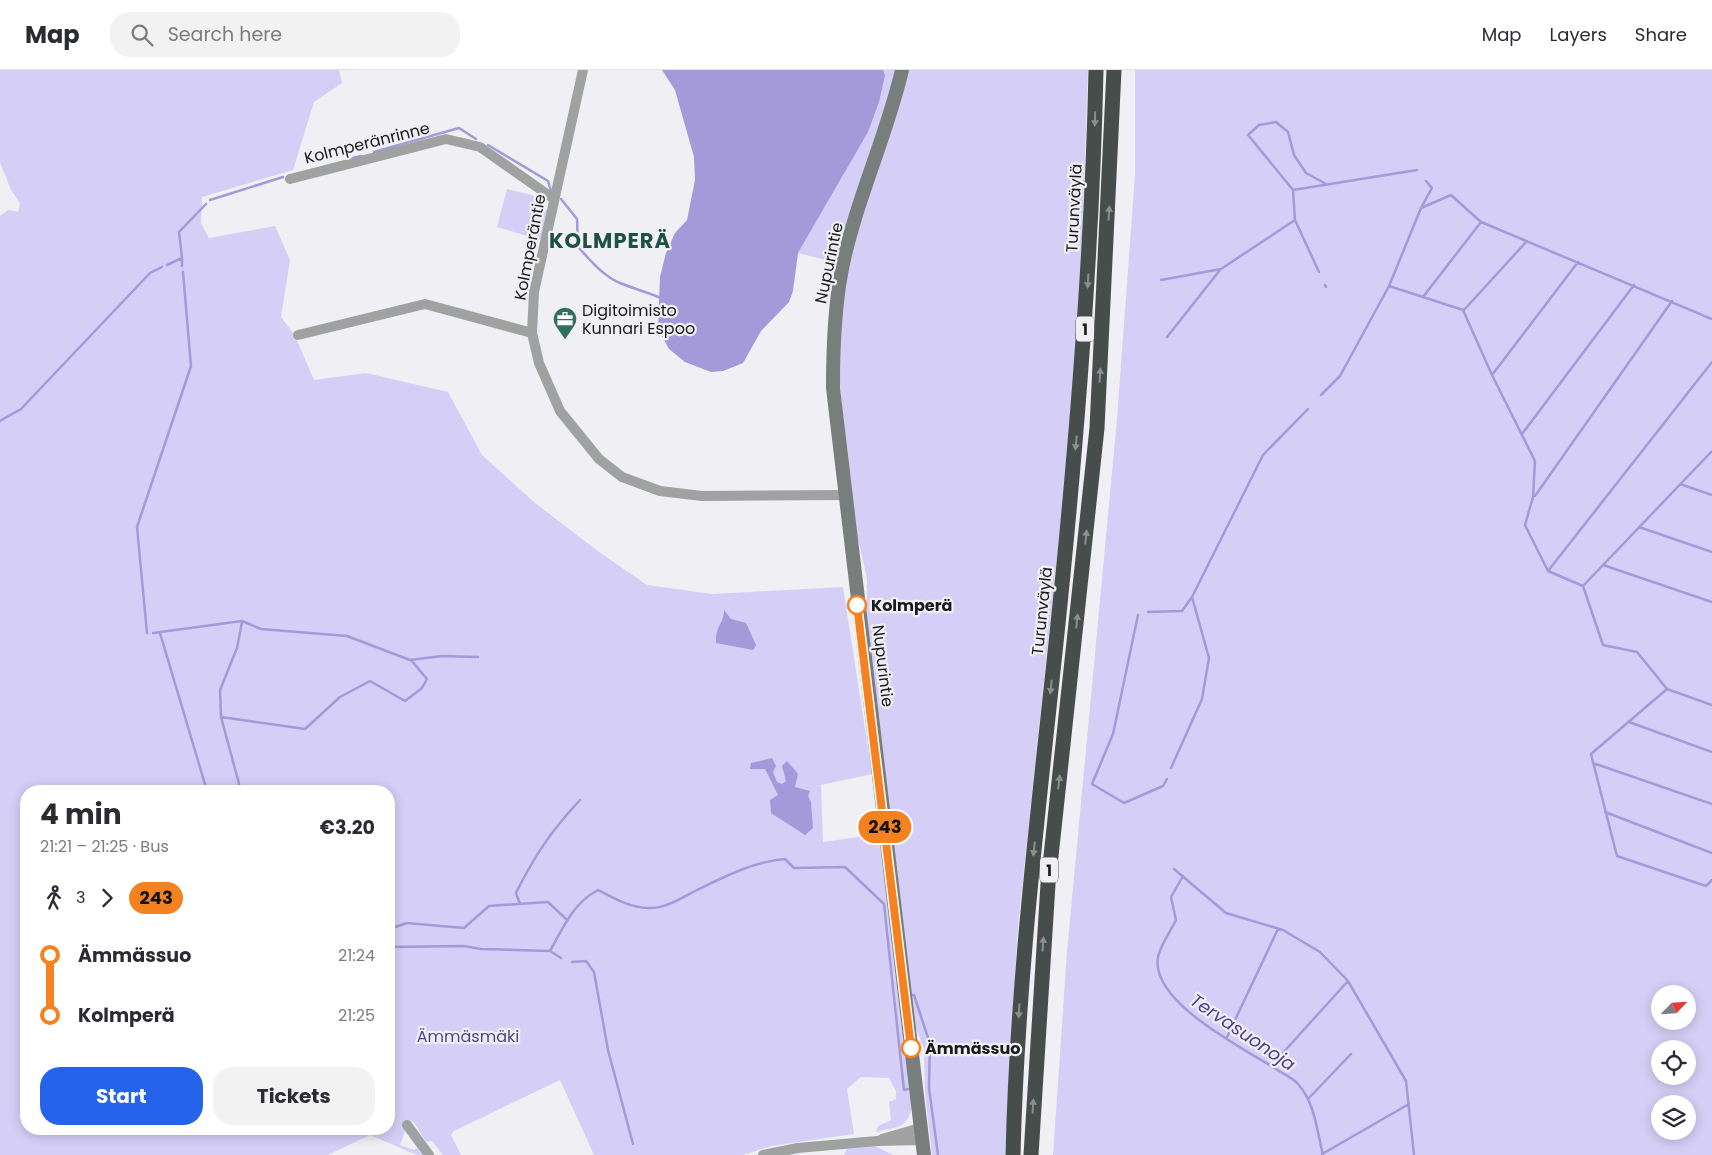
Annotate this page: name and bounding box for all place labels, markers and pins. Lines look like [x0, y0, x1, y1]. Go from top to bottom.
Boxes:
place label: Digitoimisto Kunnari Espoo [582, 299, 695, 340]
office icon: Digitoimisto Kunnari Espoo [552, 306, 578, 340]
place label: Kolmperä [871, 594, 952, 617]
marker: Kolmperä [847, 595, 867, 615]
place label: Ämmässuo [925, 1037, 1020, 1060]
marker: Ämmässuo [901, 1038, 921, 1058]

